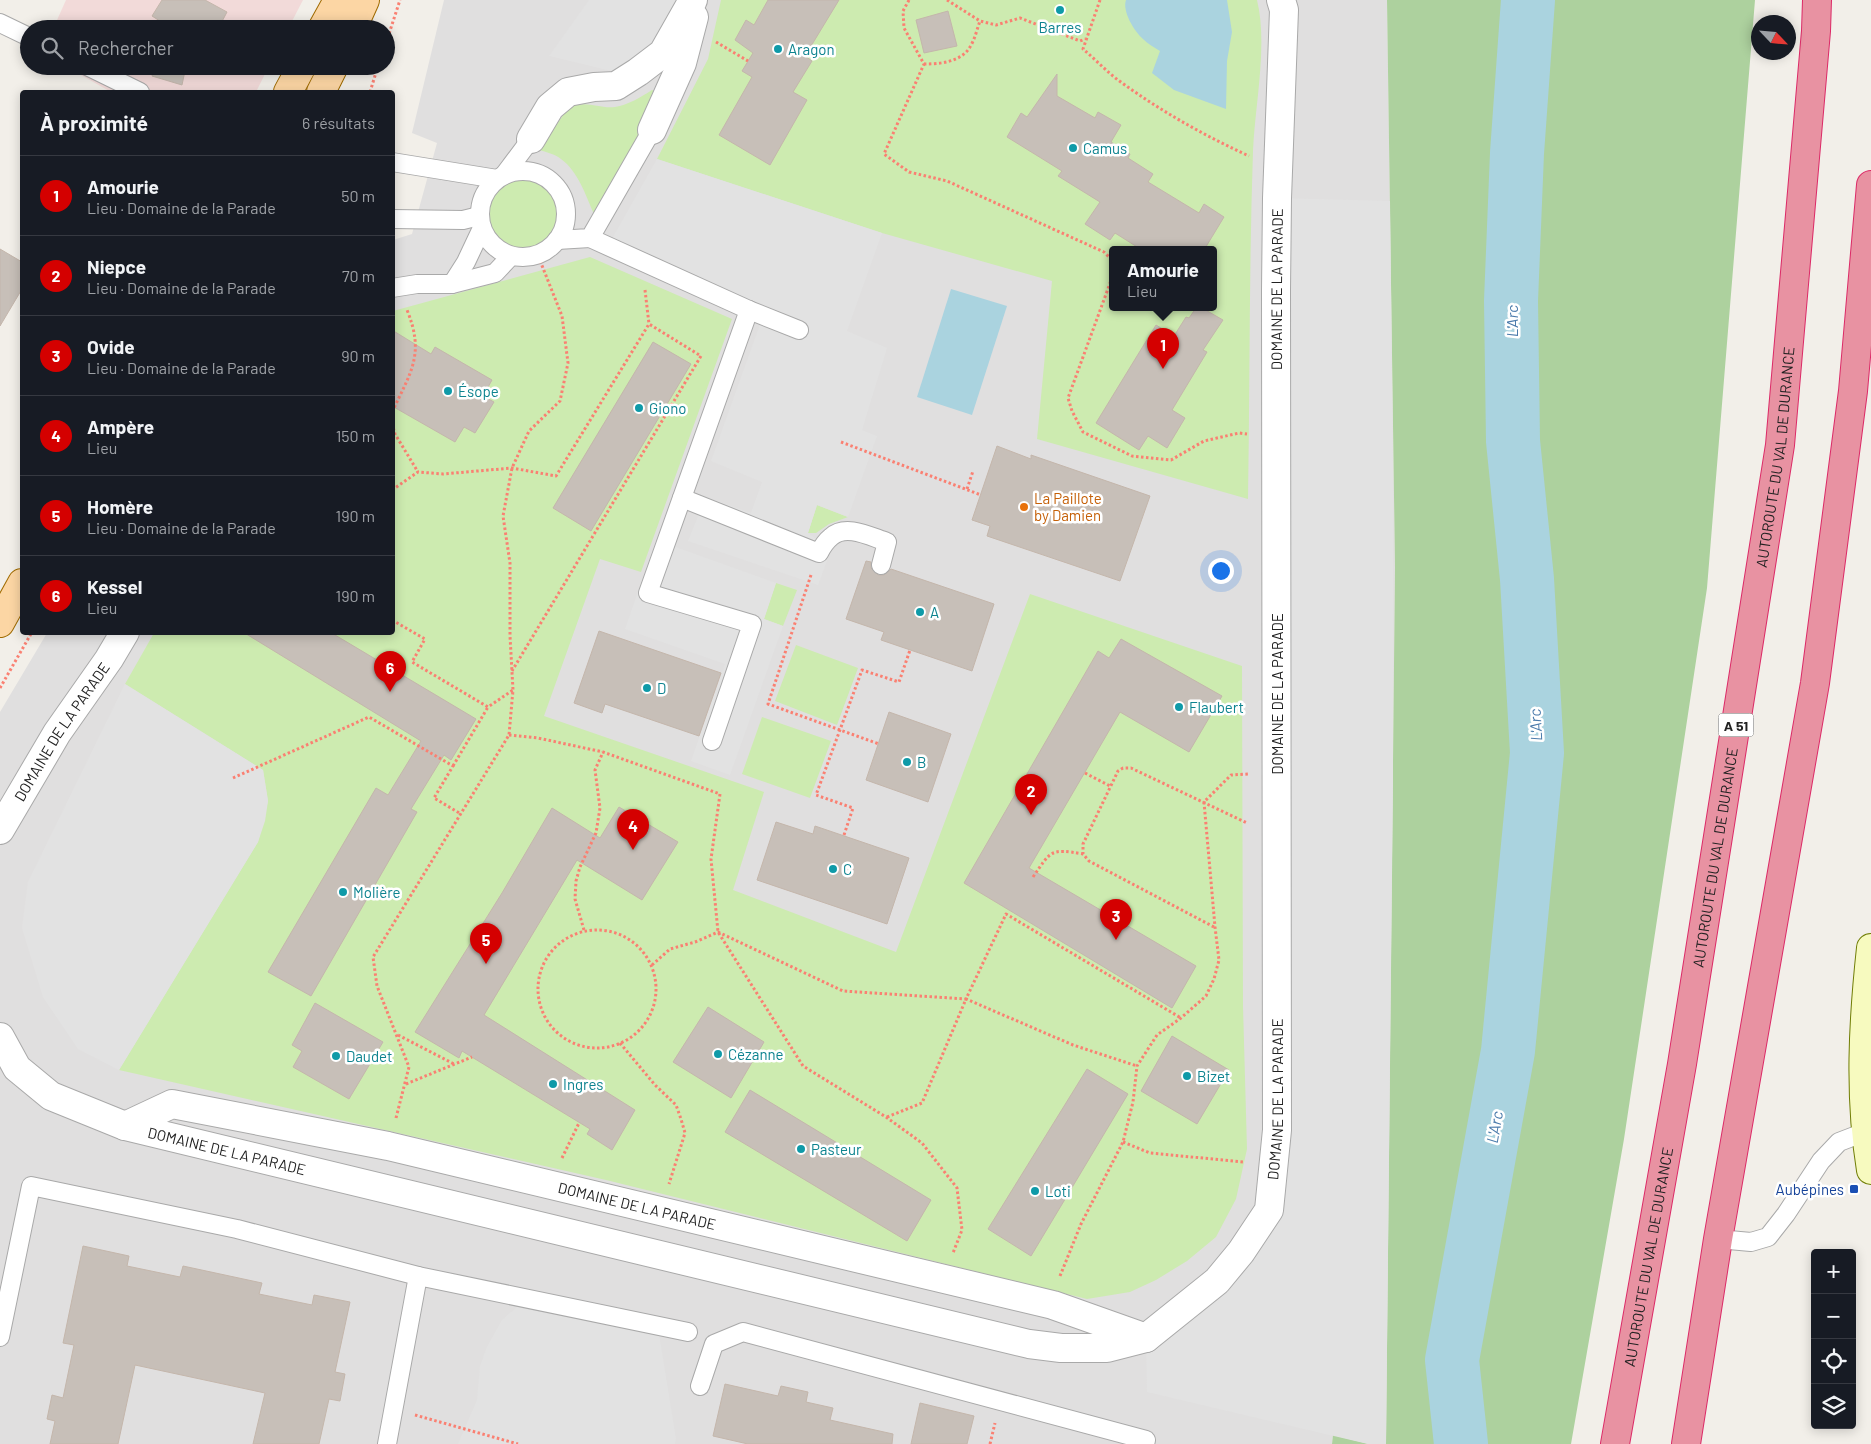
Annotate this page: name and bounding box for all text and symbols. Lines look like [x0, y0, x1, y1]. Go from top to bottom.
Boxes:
marker: Barres [1054, 4, 1066, 16]
north arrow [1751, 15, 1796, 60]
place label: Barres [1039, 18, 1081, 36]
search box [20, 20, 395, 75]
icon: search [38, 34, 66, 62]
text: Rechercher [78, 36, 174, 59]
place label: Aragon [788, 40, 835, 58]
marker: Aragon [772, 43, 784, 55]
text: À proximité [40, 110, 148, 135]
text: 6 résultats [302, 113, 375, 132]
place label: Camus [1083, 139, 1127, 157]
marker: Camus [1067, 142, 1079, 154]
text: Amourie [87, 175, 159, 198]
text: 1 [53, 186, 59, 205]
text: 50 m [341, 186, 375, 205]
text: Lieu · Domaine de la Parade [87, 198, 276, 217]
street label: DOMAINE DE LA PARADE [1267, 208, 1286, 370]
popup [1109, 246, 1217, 311]
text: Niepce [87, 255, 146, 278]
text: Amourie [1127, 258, 1199, 281]
text: 2 [52, 266, 60, 285]
text: 70 m [342, 266, 375, 285]
text: Lieu · Domaine de la Parade [87, 278, 276, 297]
text: Lieu [1127, 281, 1157, 300]
water label: L'Arc [1502, 305, 1521, 337]
pin: 1 [1147, 328, 1179, 369]
text: Ovide [87, 335, 135, 358]
text: 3 [52, 346, 60, 365]
text: 90 m [341, 346, 375, 365]
street label: AUTOROUTE DU VAL DE DURANCE [1752, 346, 1798, 569]
text: Lieu · Domaine de la Parade [87, 358, 276, 377]
place label: Ésope [458, 382, 499, 400]
marker: Ésope [442, 385, 454, 397]
place label: Giono [649, 399, 686, 417]
marker: Giono [633, 402, 645, 414]
text: Ampère [87, 415, 154, 438]
text: 4 [51, 426, 61, 445]
text: 150 m [336, 426, 375, 445]
text: Lieu [87, 438, 117, 457]
place label: La Paillote by Damien [1034, 489, 1102, 524]
text: Homère [87, 495, 153, 518]
marker: La Paillote by Damien [1018, 501, 1030, 513]
text: 5 [52, 506, 60, 525]
text: 190 m [336, 506, 375, 525]
text: Lieu · Domaine de la Parade [87, 518, 276, 537]
your location [1208, 558, 1234, 584]
text: Kessel [87, 575, 142, 598]
text: 6 [52, 586, 60, 605]
text: 190 m [336, 586, 375, 605]
text: Lieu [87, 598, 117, 617]
place label: A [930, 603, 939, 621]
marker: A [914, 606, 926, 618]
street label: DOMAINE DE LA PARADE [1268, 613, 1286, 775]
pin: 6 [374, 651, 406, 692]
street label: DOMAINE DE LA PARADE [10, 659, 113, 804]
place label: D [657, 679, 666, 697]
marker: D [641, 682, 653, 694]
place label: Flaubert [1189, 698, 1244, 716]
marker: Flaubert [1173, 701, 1185, 713]
water label: L'Arc [1525, 708, 1545, 742]
road number: A 51 [1718, 714, 1754, 736]
street label: AUTOROUTE DU VAL DE DURANCE [1688, 746, 1741, 969]
place label: B [917, 753, 926, 771]
marker: B [901, 756, 913, 768]
pin: 2 [1015, 774, 1047, 815]
pin: 4 [617, 809, 649, 850]
place label: C [843, 860, 852, 878]
marker: C [827, 863, 839, 875]
place label: Molière [353, 883, 401, 901]
marker: Molière [337, 886, 349, 898]
pin: 3 [1100, 899, 1132, 940]
pin: 5 [470, 923, 502, 964]
street label: DOMAINE DE LA PARADE [1263, 1018, 1286, 1181]
place label: Cézanne [728, 1045, 784, 1063]
place label: Daudet [346, 1047, 392, 1065]
marker: Cézanne [712, 1048, 724, 1060]
marker: Daudet [330, 1050, 342, 1062]
place label: Bizet [1197, 1067, 1230, 1085]
marker: Bizet [1181, 1070, 1193, 1082]
place label: Ingres [563, 1075, 603, 1093]
marker: Ingres [547, 1078, 559, 1090]
water label: L'Arc [1482, 1109, 1506, 1145]
street label: DOMAINE DE LA PARADE [146, 1123, 308, 1178]
place label: Pasteur [811, 1140, 862, 1158]
marker: Pasteur [795, 1143, 807, 1155]
street label: AUTOROUTE DU VAL DE DURANCE [1620, 1146, 1676, 1368]
street label: DOMAINE DE LA PARADE [556, 1178, 718, 1233]
place label: Aubépines [1776, 1180, 1844, 1198]
place label: Loti [1045, 1182, 1071, 1200]
marker: Aubépines [1848, 1183, 1860, 1195]
marker: Loti [1029, 1185, 1041, 1197]
map controls [1811, 1249, 1856, 1429]
button: + [1811, 1249, 1856, 1294]
button: − [1811, 1294, 1856, 1339]
button: locate [1811, 1339, 1856, 1384]
button: layers [1811, 1384, 1856, 1429]

